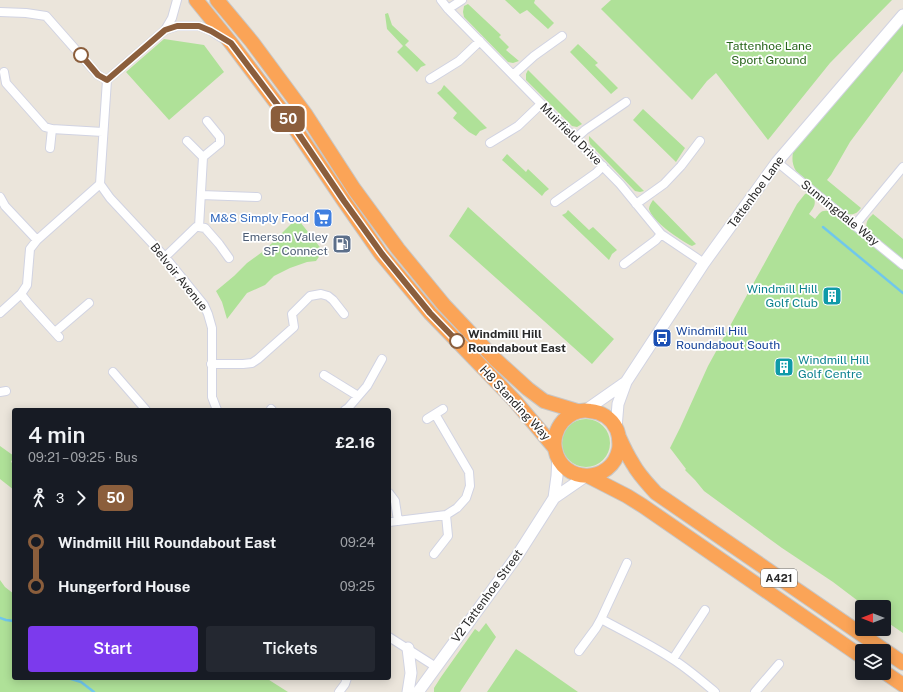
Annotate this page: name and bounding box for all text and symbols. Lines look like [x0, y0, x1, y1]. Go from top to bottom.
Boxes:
park label: Tattenhoe Lane Sport Ground [726, 39, 812, 67]
unlabelled marker [73, 47, 89, 63]
street label: Muirfield Drive [537, 100, 605, 168]
line badge: 50 [270, 106, 306, 132]
text: 50 [279, 111, 297, 127]
street label: Tattenhoe Lane [725, 153, 787, 231]
street label: Sunningdale Way [798, 177, 882, 249]
supermarket icon: M&S Simply Food [312, 207, 334, 229]
place label: M&S Simply Food [210, 211, 309, 225]
place label: Emerson Valley SF Connect [242, 230, 329, 258]
fuel station icon: Emerson Valley SF Connect [331, 233, 353, 255]
street label: Belvoir Avenue [147, 240, 211, 314]
place label: Windmill Hill Golf Club [747, 282, 818, 310]
building icon: Windmill Hill Golf Club [821, 285, 843, 307]
place label: Windmill Hill Roundabout South [676, 324, 780, 352]
place label: Windmill Hill Roundabout East [468, 327, 566, 355]
bus stop icon: Windmill Hill Roundabout South [651, 327, 673, 349]
marker: Windmill Hill Roundabout East [449, 333, 465, 349]
place label: Windmill Hill Golf Centre [798, 353, 870, 381]
building icon: Windmill Hill Golf Centre [773, 356, 795, 378]
street label: H8 Standing Way [477, 363, 554, 444]
text: 4 min [28, 422, 85, 448]
text: £2.16 [335, 434, 375, 451]
text: 09:21 – 09:25 · Bus [28, 450, 137, 465]
icon: walk [28, 487, 50, 509]
icon: forward [70, 487, 92, 509]
text: 50 [106, 490, 125, 506]
text: 3 [56, 491, 64, 506]
text: Windmill Hill Roundabout East [58, 534, 276, 551]
text: 09:24 [340, 535, 375, 550]
street label: V2 Tattenhoe Street [449, 546, 526, 645]
road number: A421 [761, 569, 797, 587]
text: Hungerford House [58, 578, 190, 595]
text: 09:25 [340, 579, 375, 594]
north arrow [855, 600, 891, 636]
map controls [855, 600, 891, 680]
button: Start [28, 626, 198, 672]
button: Tickets [206, 626, 375, 672]
button: layers [855, 644, 891, 680]

